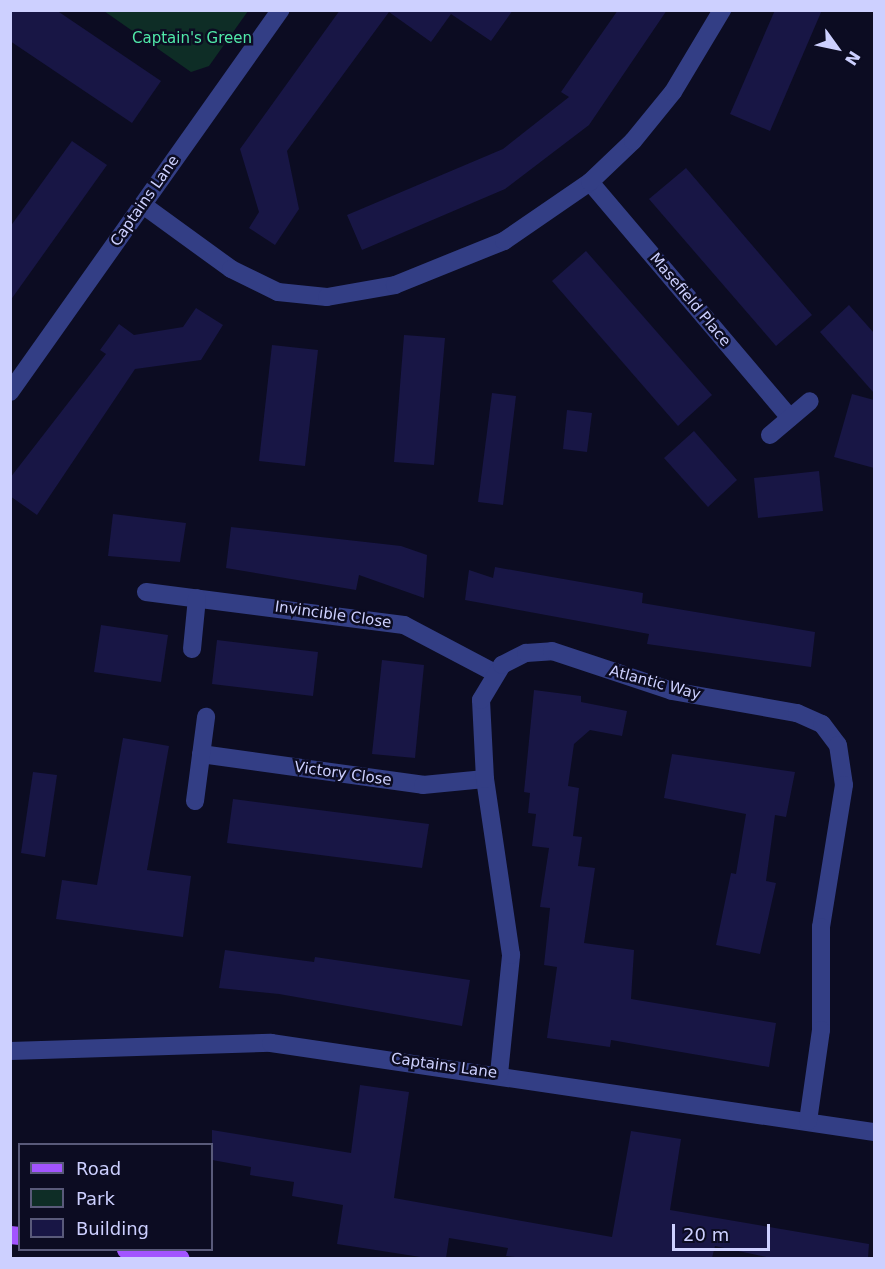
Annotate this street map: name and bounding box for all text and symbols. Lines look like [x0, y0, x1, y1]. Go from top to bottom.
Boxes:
north arrow [807, 18, 867, 78]
park label: Captain's Green [132, 30, 252, 48]
text: N [841, 47, 864, 69]
street label: Captains Lane [107, 152, 183, 250]
street label: Masefield Place [646, 250, 734, 350]
street label: Invincible Close [274, 598, 392, 632]
street label: Atlantic Way [607, 662, 703, 704]
street label: Victory Close [293, 758, 393, 790]
street label: Captains Lane [390, 1050, 498, 1082]
legend [18, 1143, 213, 1251]
text: Road [76, 1158, 121, 1179]
text: Park [76, 1188, 115, 1209]
scale bar [675, 1212, 772, 1250]
text: Building [76, 1218, 149, 1239]
text: 20 m [683, 1224, 729, 1245]

